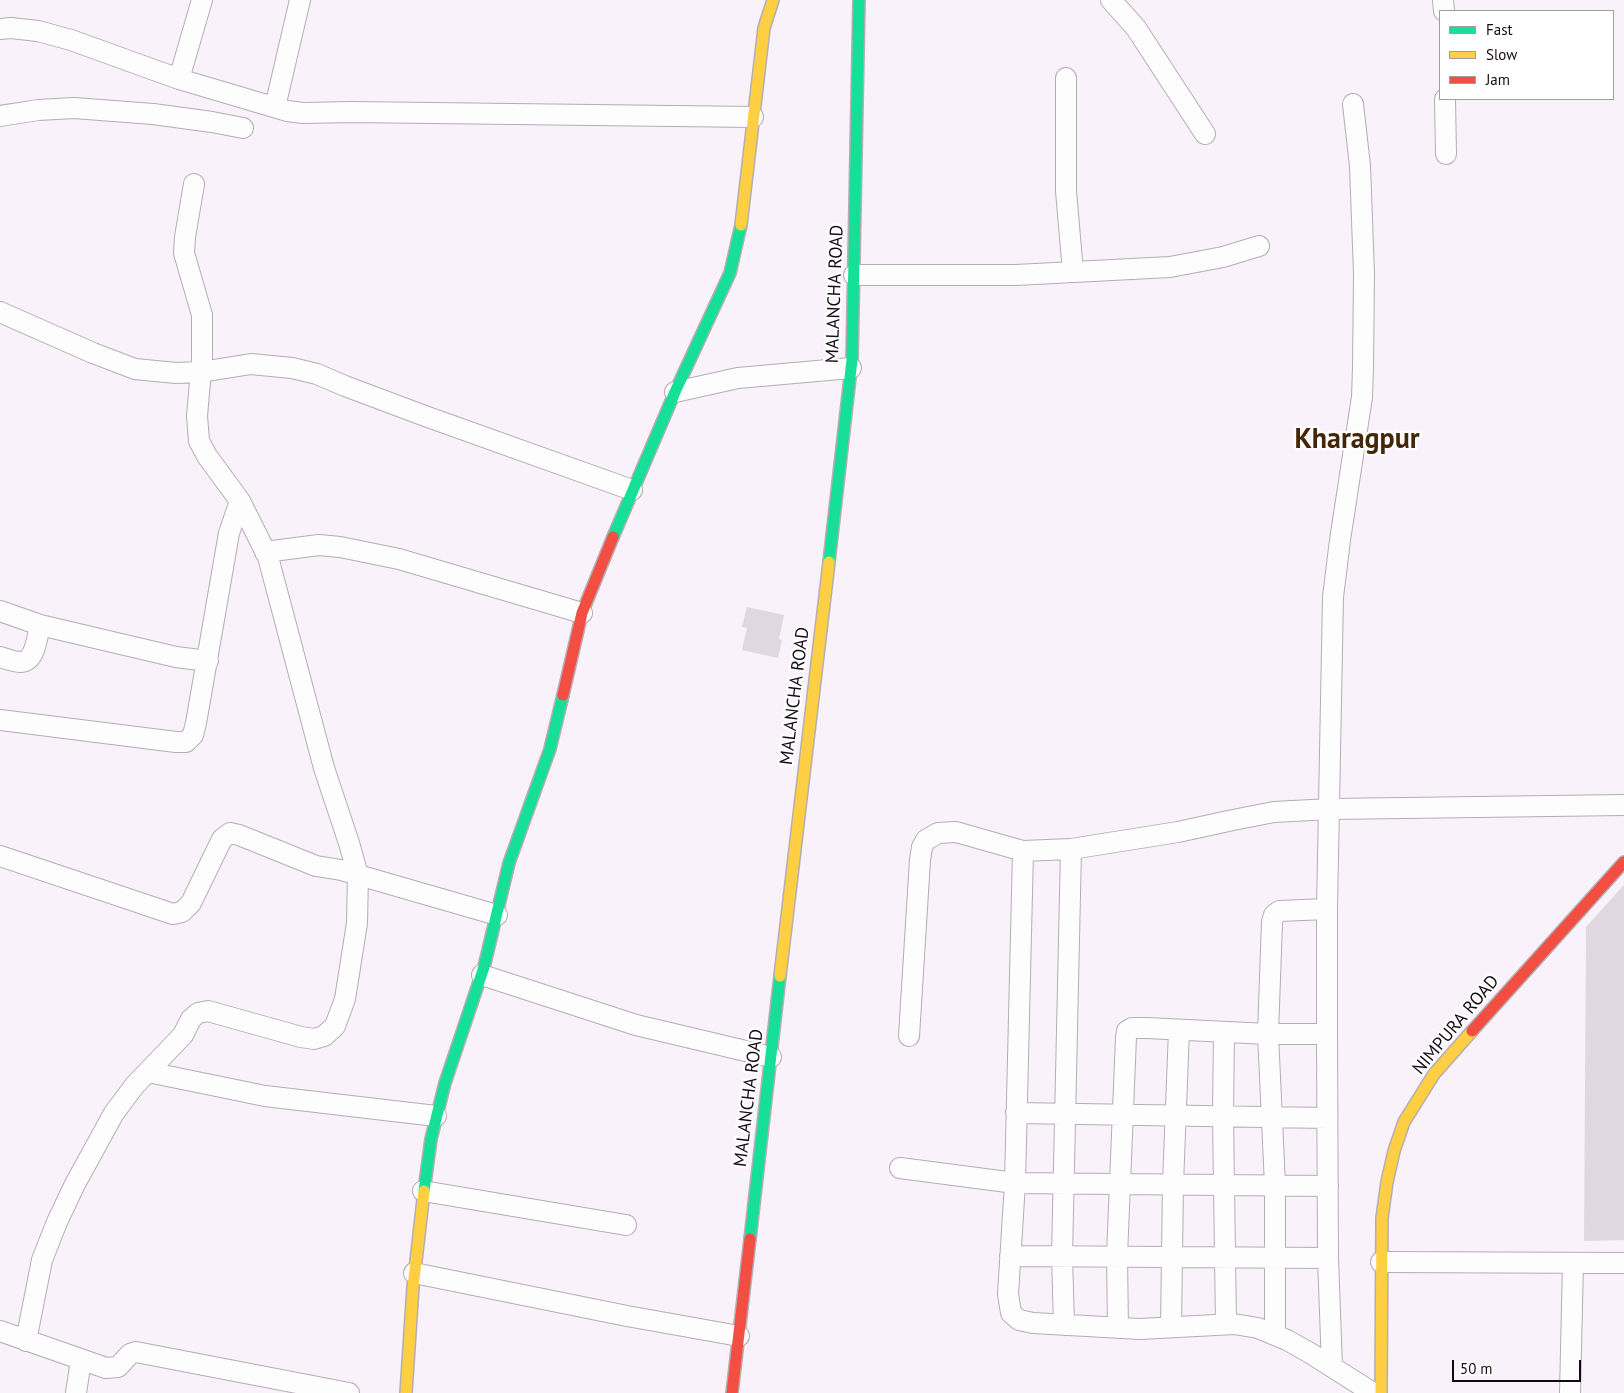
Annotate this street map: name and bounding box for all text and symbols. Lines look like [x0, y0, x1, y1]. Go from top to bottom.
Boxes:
legend [1439, 10, 1614, 100]
text: Fast [1486, 20, 1513, 39]
text: Slow [1486, 45, 1517, 64]
text: Jam [1486, 70, 1510, 89]
street label: MALANCHA ROAD [822, 224, 848, 364]
district label: Kharagpur [1294, 423, 1420, 457]
street label: MALANCHA ROAD [776, 626, 814, 766]
street label: NIMPURA ROAD [1408, 971, 1504, 1079]
street label: MALANCHA ROAD [730, 1028, 768, 1168]
scale bar [1454, 1350, 1583, 1382]
text: 50 m [1460, 1359, 1493, 1378]

